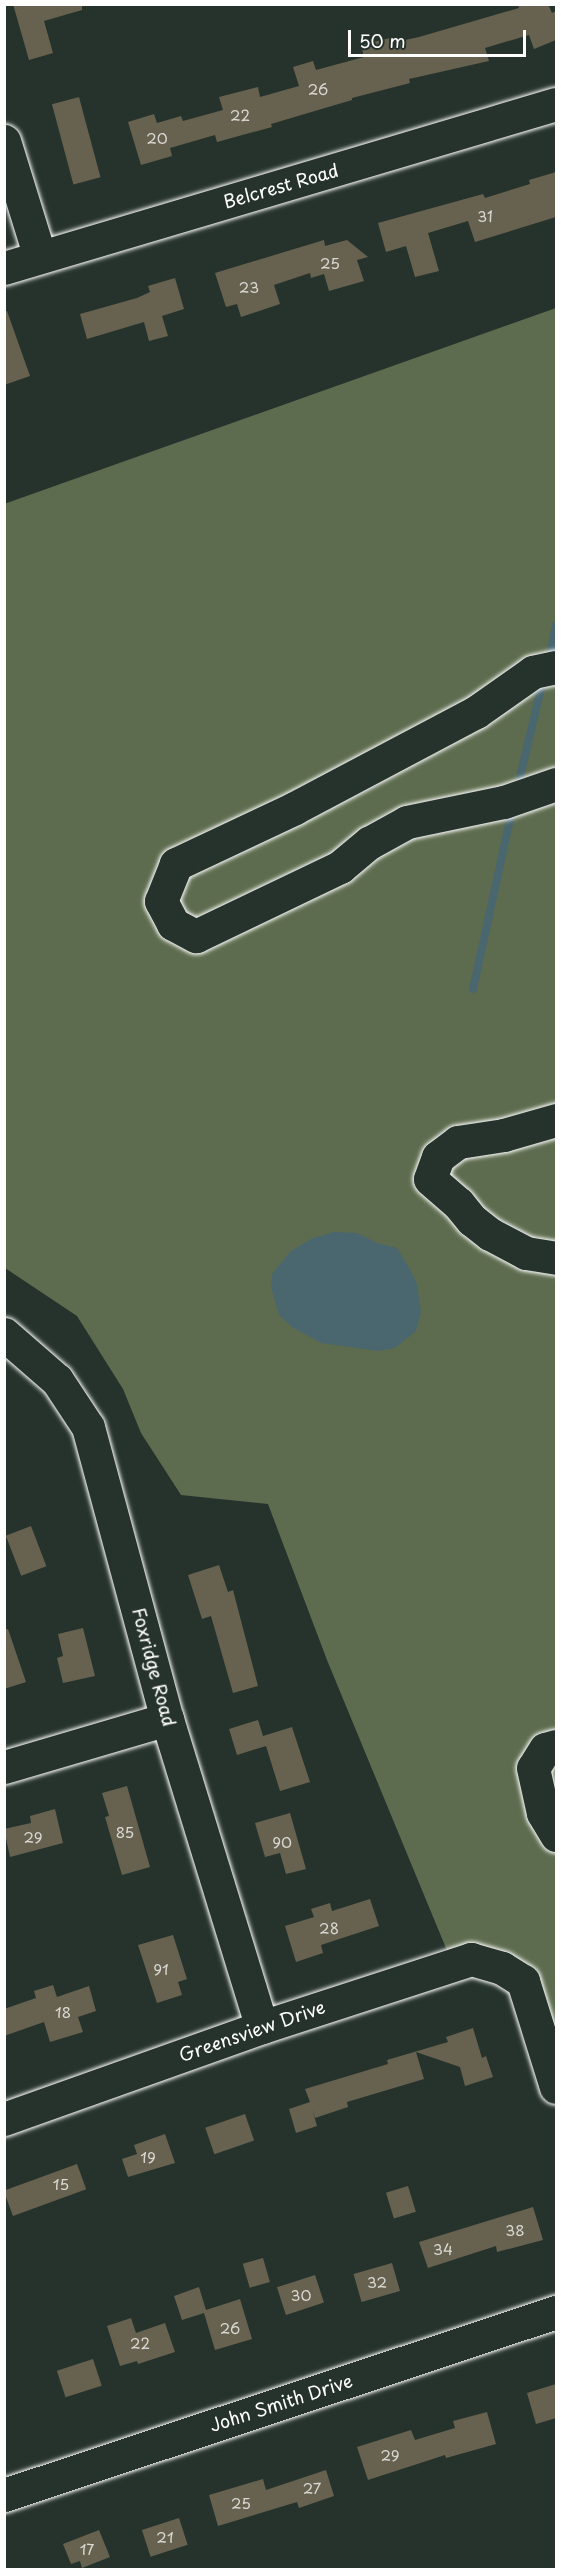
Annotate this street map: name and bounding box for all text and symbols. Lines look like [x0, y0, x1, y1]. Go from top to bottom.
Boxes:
scale bar [351, 18, 530, 56]
text: 50 m [359, 27, 406, 54]
house number: 26 [308, 80, 328, 98]
house number: 22 [230, 106, 250, 124]
house number: 20 [146, 129, 168, 147]
street label: Belcrest Road [221, 159, 341, 213]
house number: 31 [477, 207, 493, 225]
house number: 25 [320, 254, 340, 272]
house number: 23 [239, 278, 259, 296]
street label: Foxridge Road [128, 1605, 180, 1729]
house number: 85 [116, 1823, 134, 1841]
house number: 29 [23, 1828, 43, 1846]
house number: 90 [272, 1833, 292, 1851]
house number: 28 [319, 1919, 339, 1937]
house number: 91 [153, 1960, 169, 1978]
street label: Greensview Drive [177, 1996, 327, 2066]
house number: 18 [55, 2003, 71, 2021]
house number: 19 [140, 2148, 156, 2166]
house number: 15 [53, 2175, 69, 2193]
house number: 38 [505, 2221, 525, 2239]
house number: 34 [433, 2240, 453, 2258]
house number: 32 [367, 2273, 387, 2291]
house number: 30 [291, 2286, 311, 2304]
house number: 26 [220, 2319, 240, 2337]
house number: 22 [130, 2334, 150, 2352]
street label: John Smith Drive [206, 2369, 356, 2437]
house number: 29 [380, 2446, 400, 2464]
house number: 27 [303, 2479, 321, 2497]
house number: 25 [231, 2494, 251, 2512]
house number: 21 [156, 2528, 174, 2546]
house number: 17 [80, 2540, 94, 2558]

